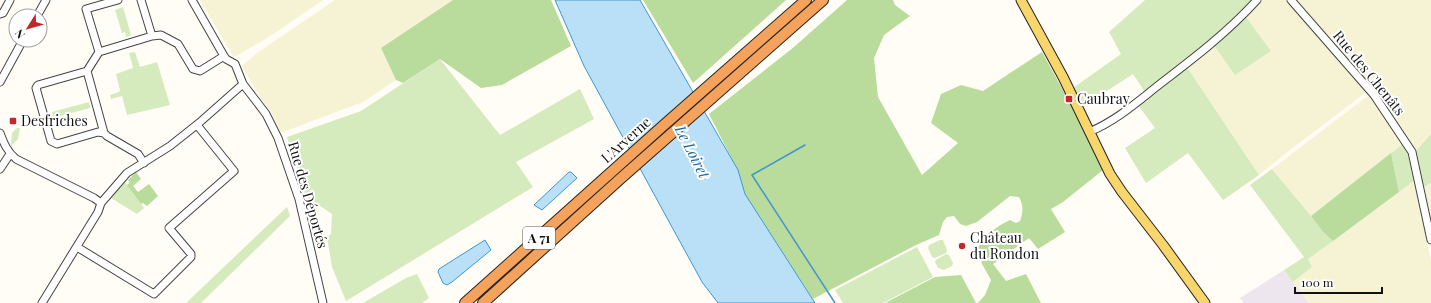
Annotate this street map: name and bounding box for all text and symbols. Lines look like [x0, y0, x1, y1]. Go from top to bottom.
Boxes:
north arrow [8, 8, 48, 48]
street label: Rue des Chenâts [1329, 26, 1410, 119]
text: N [11, 27, 28, 42]
place label: Caubray [1077, 89, 1130, 108]
marker: Caubray [1064, 94, 1074, 104]
place label: Desfriches [21, 111, 88, 130]
street label: L'Arverne [597, 112, 655, 167]
marker: Desfriches [8, 116, 18, 126]
water label: Le Loiret [671, 121, 715, 182]
street label: Rue des Déportés [284, 139, 333, 250]
road number: A 71 [523, 227, 555, 249]
place label: Château du Rondon [970, 228, 1040, 263]
marker: Château du Rondon [957, 241, 967, 251]
scale bar [1295, 269, 1382, 295]
text: 100 m [1301, 274, 1334, 290]

